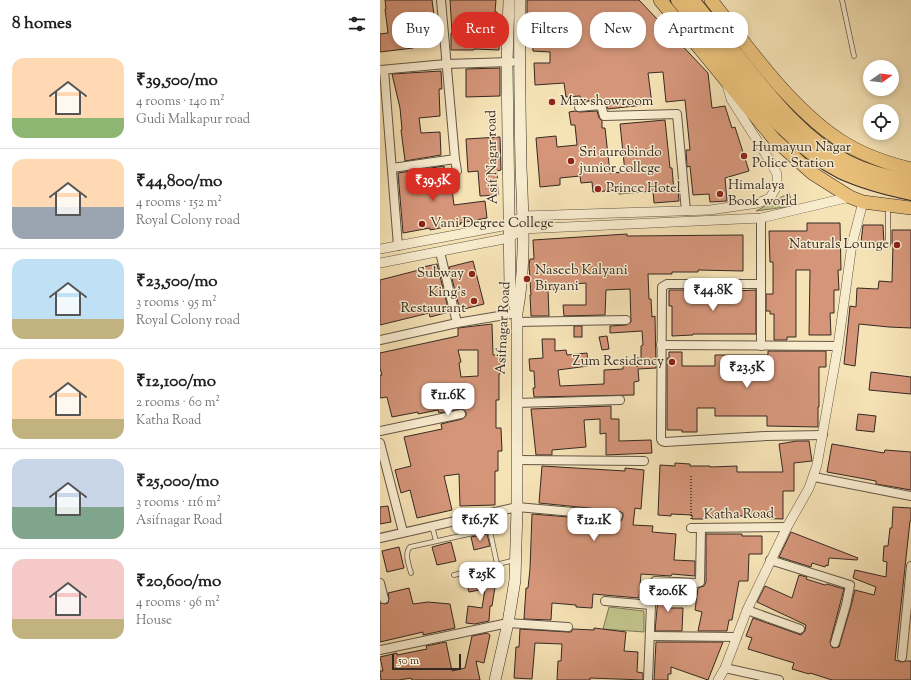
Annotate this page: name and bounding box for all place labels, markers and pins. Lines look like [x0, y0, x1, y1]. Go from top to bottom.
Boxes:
place label: Max showroom [560, 92, 654, 112]
marker: Max showroom [547, 97, 557, 107]
place label: Humayun Nagar Police Station [752, 138, 852, 174]
place label: Sri aurobindo junior college [579, 143, 662, 179]
marker: Humayun Nagar Police Station [739, 151, 749, 161]
marker: Sri aurobindo junior college [566, 156, 576, 166]
pin: ₹39.5K [400, 168, 466, 202]
place label: Himalaya Book world [728, 176, 797, 212]
place label: Prince Hotel [606, 179, 681, 199]
marker: Prince Hotel [593, 184, 603, 194]
marker: Himalaya Book world [715, 189, 725, 199]
place label: Vani Degree College [430, 214, 554, 234]
marker: Vani Degree College [417, 219, 427, 229]
place label: Naturals Lounge [789, 235, 889, 255]
marker: Naturals Lounge [892, 240, 902, 250]
place label: Naseeb Kalyani Biryani [535, 261, 628, 297]
place label: Subway [417, 264, 464, 284]
marker: Subway [467, 269, 477, 279]
marker: Naseeb Kalyani Biryani [522, 274, 532, 284]
pin: ₹44.8K [680, 278, 746, 312]
place label: King’s Restaurant [401, 283, 466, 319]
marker: King’s Restaurant [469, 296, 479, 306]
place label: Zum Residency [573, 352, 664, 372]
pin: ₹23.5K [714, 355, 780, 389]
marker: Zum Residency [667, 357, 677, 367]
pin: ₹11.6K [415, 383, 481, 417]
pin: ₹16.7K [447, 508, 513, 542]
pin: ₹12.1K [561, 508, 627, 542]
pin: ₹25K [458, 562, 506, 596]
pin: ₹20.6K [635, 579, 701, 613]

